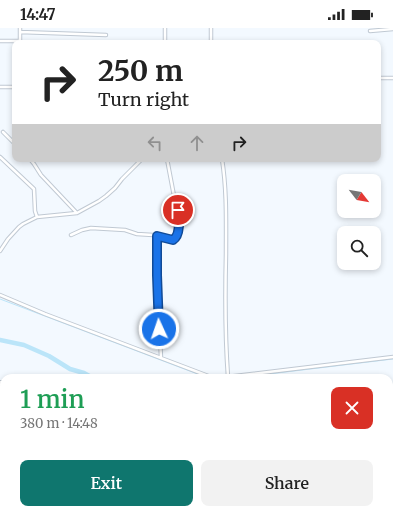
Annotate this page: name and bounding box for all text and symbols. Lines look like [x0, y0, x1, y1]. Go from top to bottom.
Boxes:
text: 14:47 [20, 5, 56, 24]
text: 250 m [98, 53, 183, 89]
icon: right [32, 56, 84, 108]
text: Turn right [98, 88, 189, 111]
icon: left [144, 132, 166, 154]
icon: ahead [186, 132, 208, 154]
icon: right [228, 132, 250, 154]
north arrow [337, 174, 381, 218]
map controls [337, 174, 381, 270]
pin [161, 193, 195, 227]
icon: arrive [167, 199, 189, 221]
button: search [337, 226, 381, 270]
position arrow [138, 308, 180, 350]
text: 1 min [20, 384, 85, 415]
button: close [331, 387, 373, 429]
text: 380 m · 14:48 [20, 415, 98, 432]
button: Exit [20, 460, 193, 506]
button: Share [201, 460, 373, 506]

